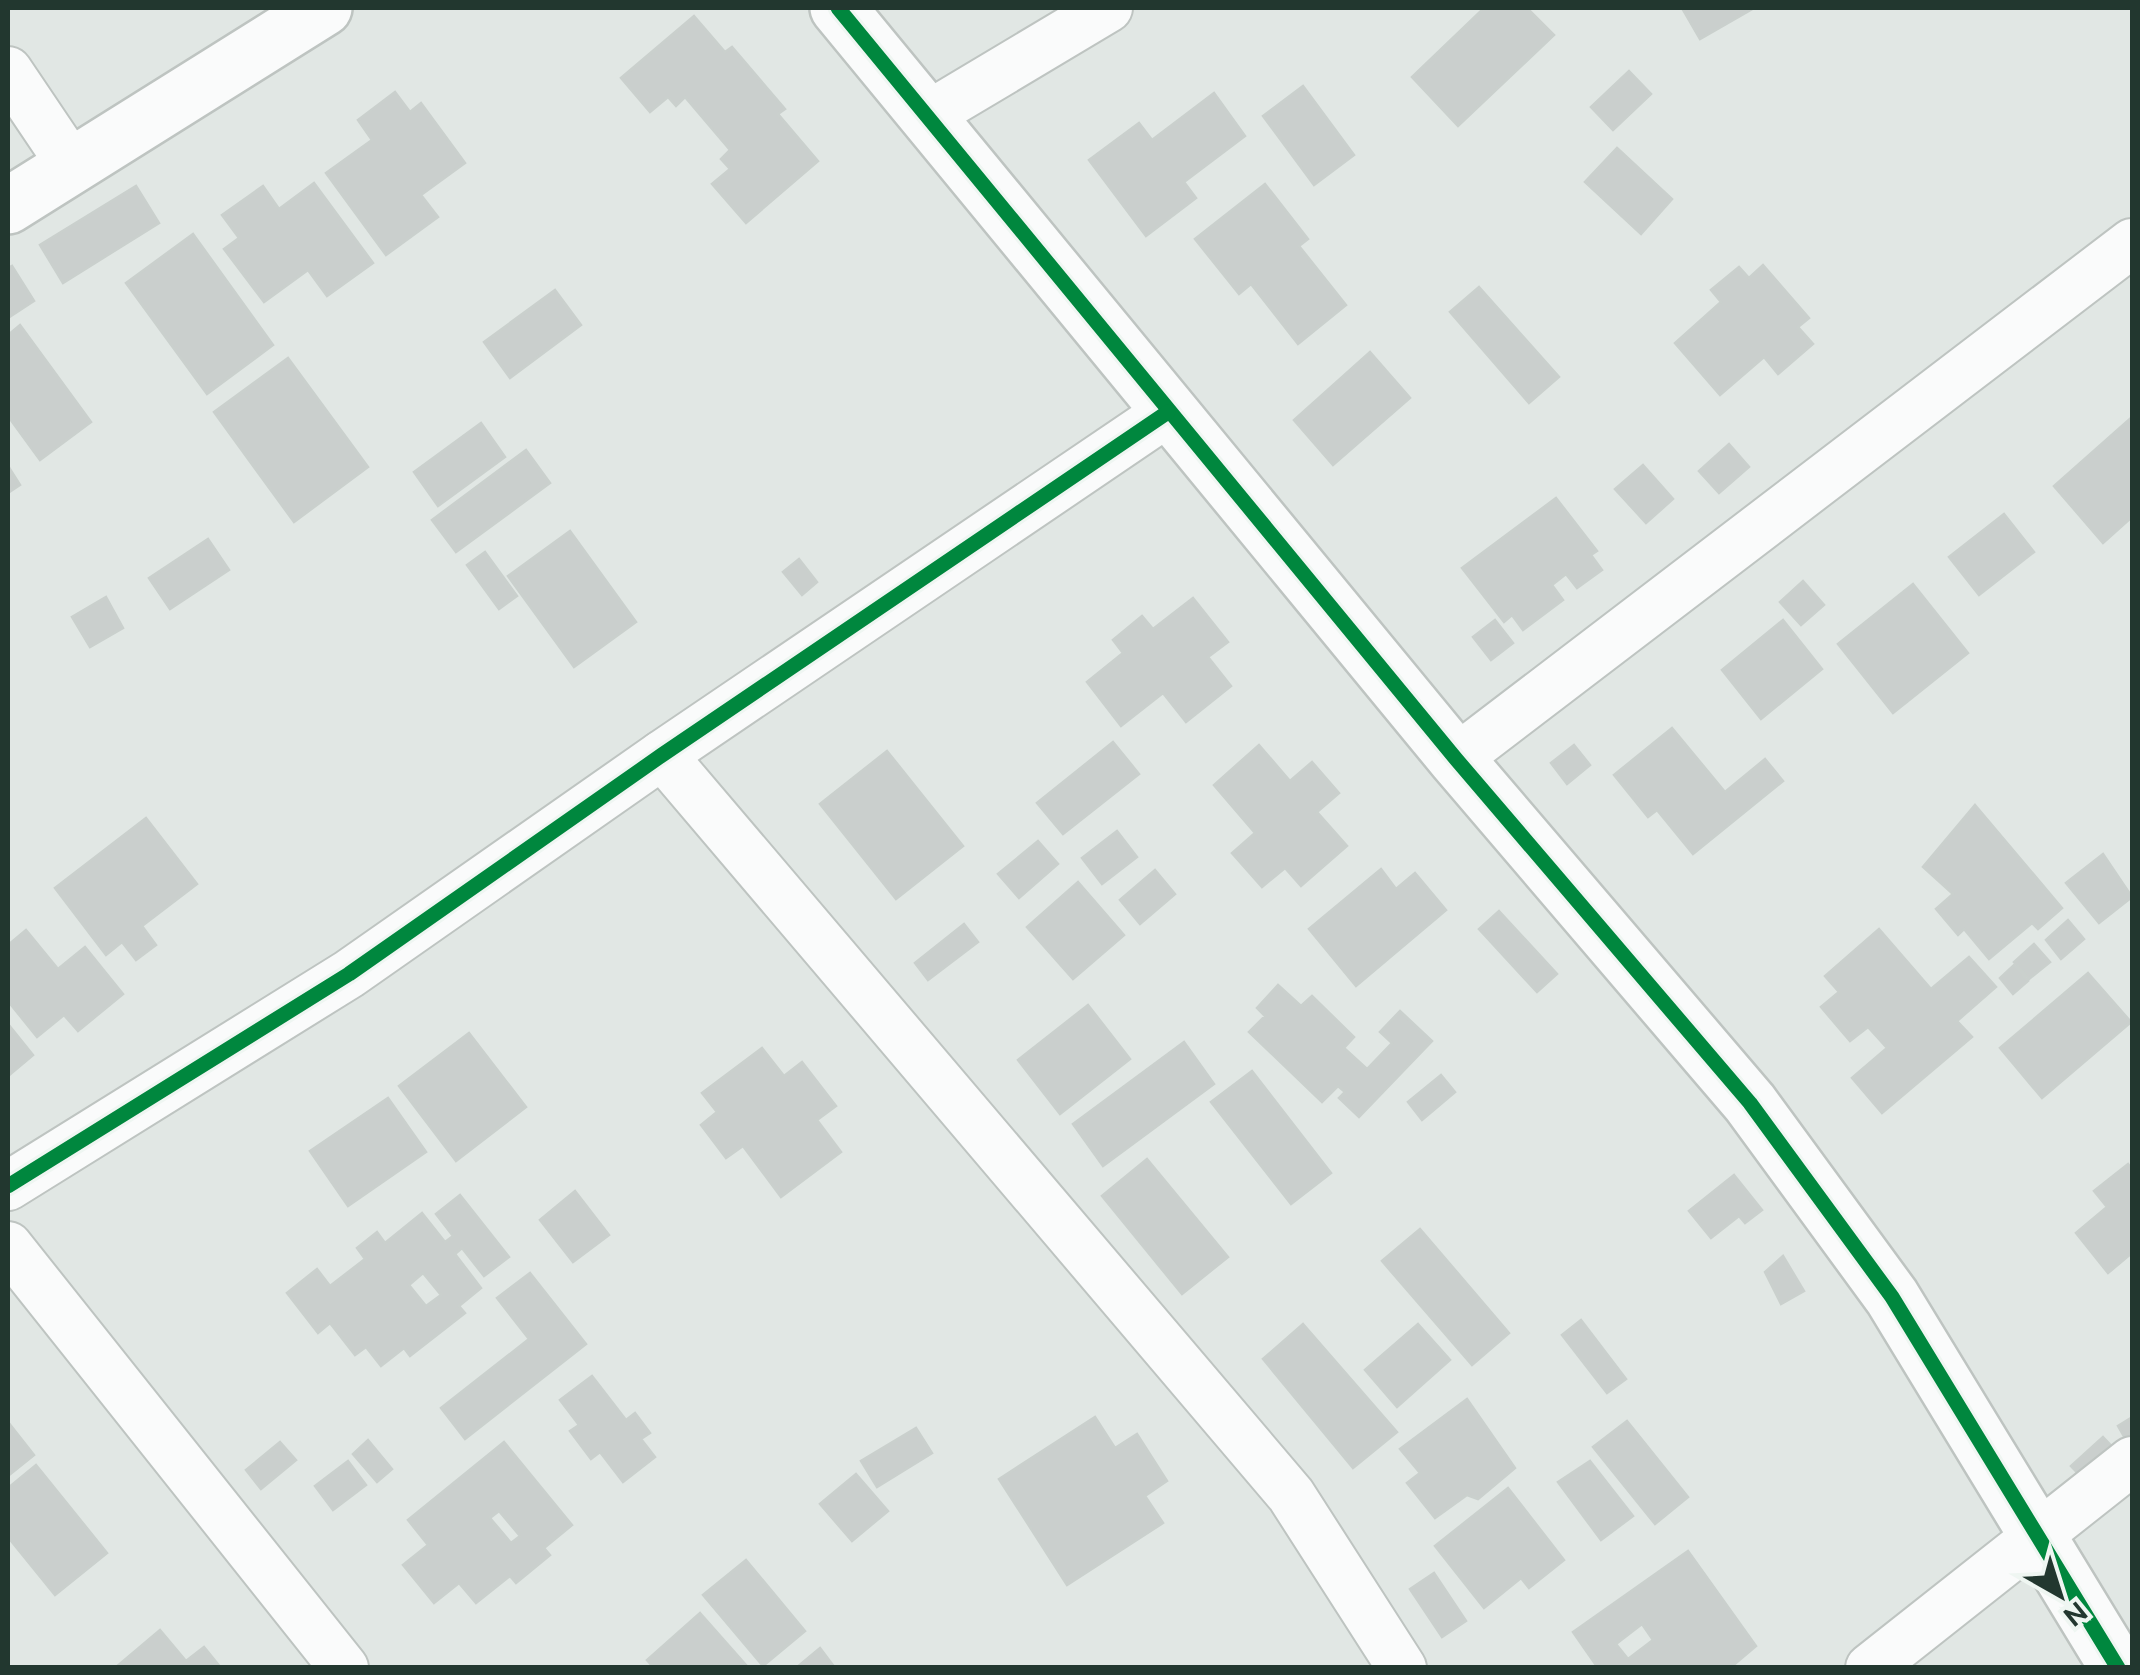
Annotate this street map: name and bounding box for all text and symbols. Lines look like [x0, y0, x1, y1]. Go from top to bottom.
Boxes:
north arrow [2010, 1545, 2110, 1645]
text: N [2058, 1596, 2094, 1633]

